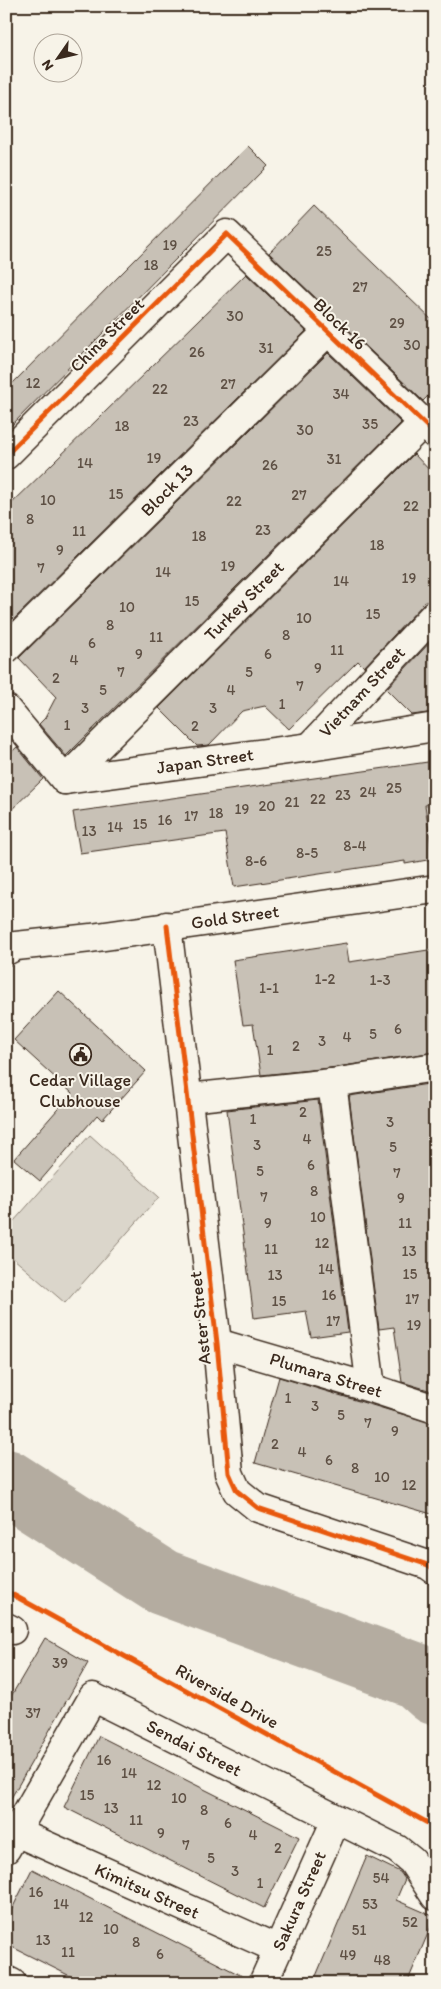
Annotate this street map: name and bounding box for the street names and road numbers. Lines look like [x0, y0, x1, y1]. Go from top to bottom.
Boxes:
street label: China Street [65, 293, 149, 377]
street label: Block 16 [309, 293, 371, 355]
street label: Block 13 [136, 459, 198, 521]
street label: Turkey Street [199, 556, 289, 646]
street label: Vietnam Street [314, 642, 410, 742]
street label: Japan Street [155, 743, 255, 779]
street label: Gold Street [190, 900, 281, 934]
street label: Aster Street [184, 1270, 216, 1366]
street label: Plumara Street [267, 1347, 385, 1403]
street label: Riverside Drive [172, 1659, 282, 1733]
street label: Sendai Street [143, 1715, 246, 1781]
street label: Sakura Street [267, 1848, 331, 1954]
street label: Kimitsu Street [91, 1858, 203, 1924]

